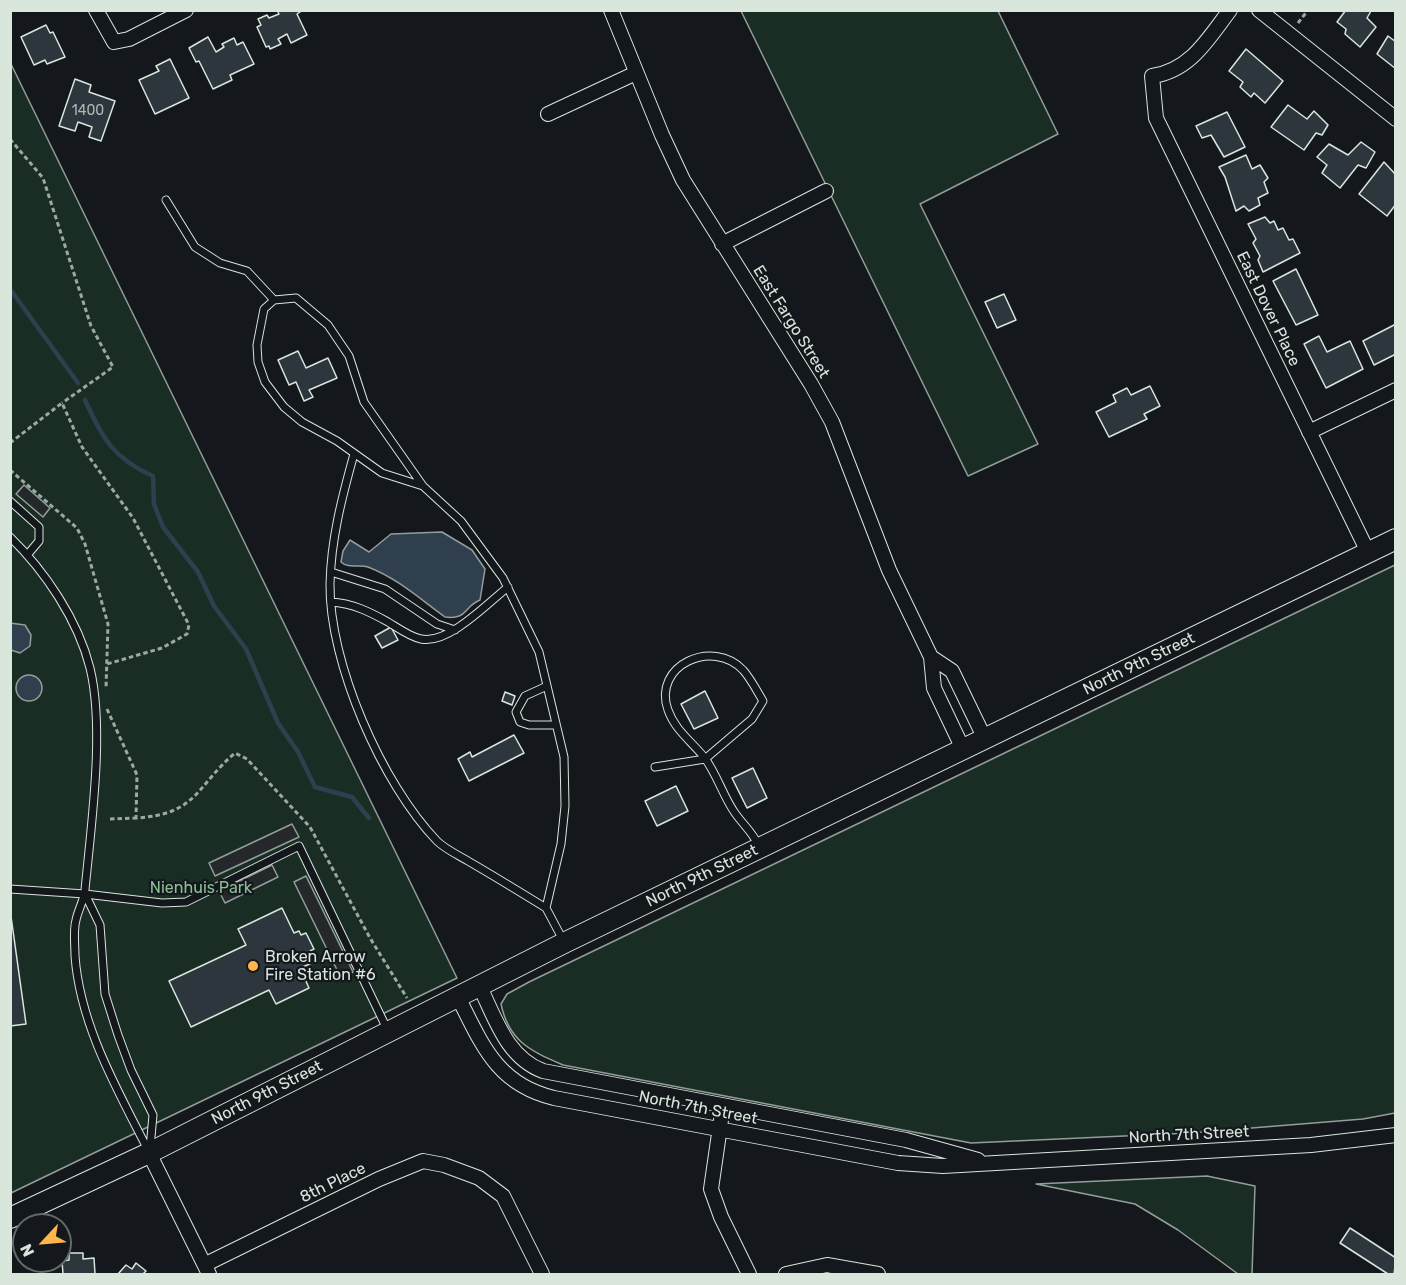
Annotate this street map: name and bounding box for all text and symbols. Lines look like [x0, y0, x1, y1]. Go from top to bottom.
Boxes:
house number: 1400 [72, 103, 104, 119]
street label: East Dover Place [1232, 249, 1304, 369]
street label: East Fargo Street [749, 262, 833, 382]
street label: North 9th Street [1080, 629, 1198, 699]
street label: North 9th Street [643, 841, 761, 911]
park label: Nienhuis Park [150, 878, 252, 898]
place label: Broken Arrow Fire Station #6 [265, 947, 376, 985]
marker: Broken Arrow Fire Station #6 [246, 959, 260, 973]
street label: North 9th Street [208, 1057, 326, 1129]
street label: North 7th Street [637, 1087, 759, 1129]
street label: North 7th Street [1128, 1122, 1250, 1148]
street label: 8th Place [297, 1159, 369, 1207]
north arrow [12, 1213, 72, 1273]
text: N [16, 1241, 38, 1260]

